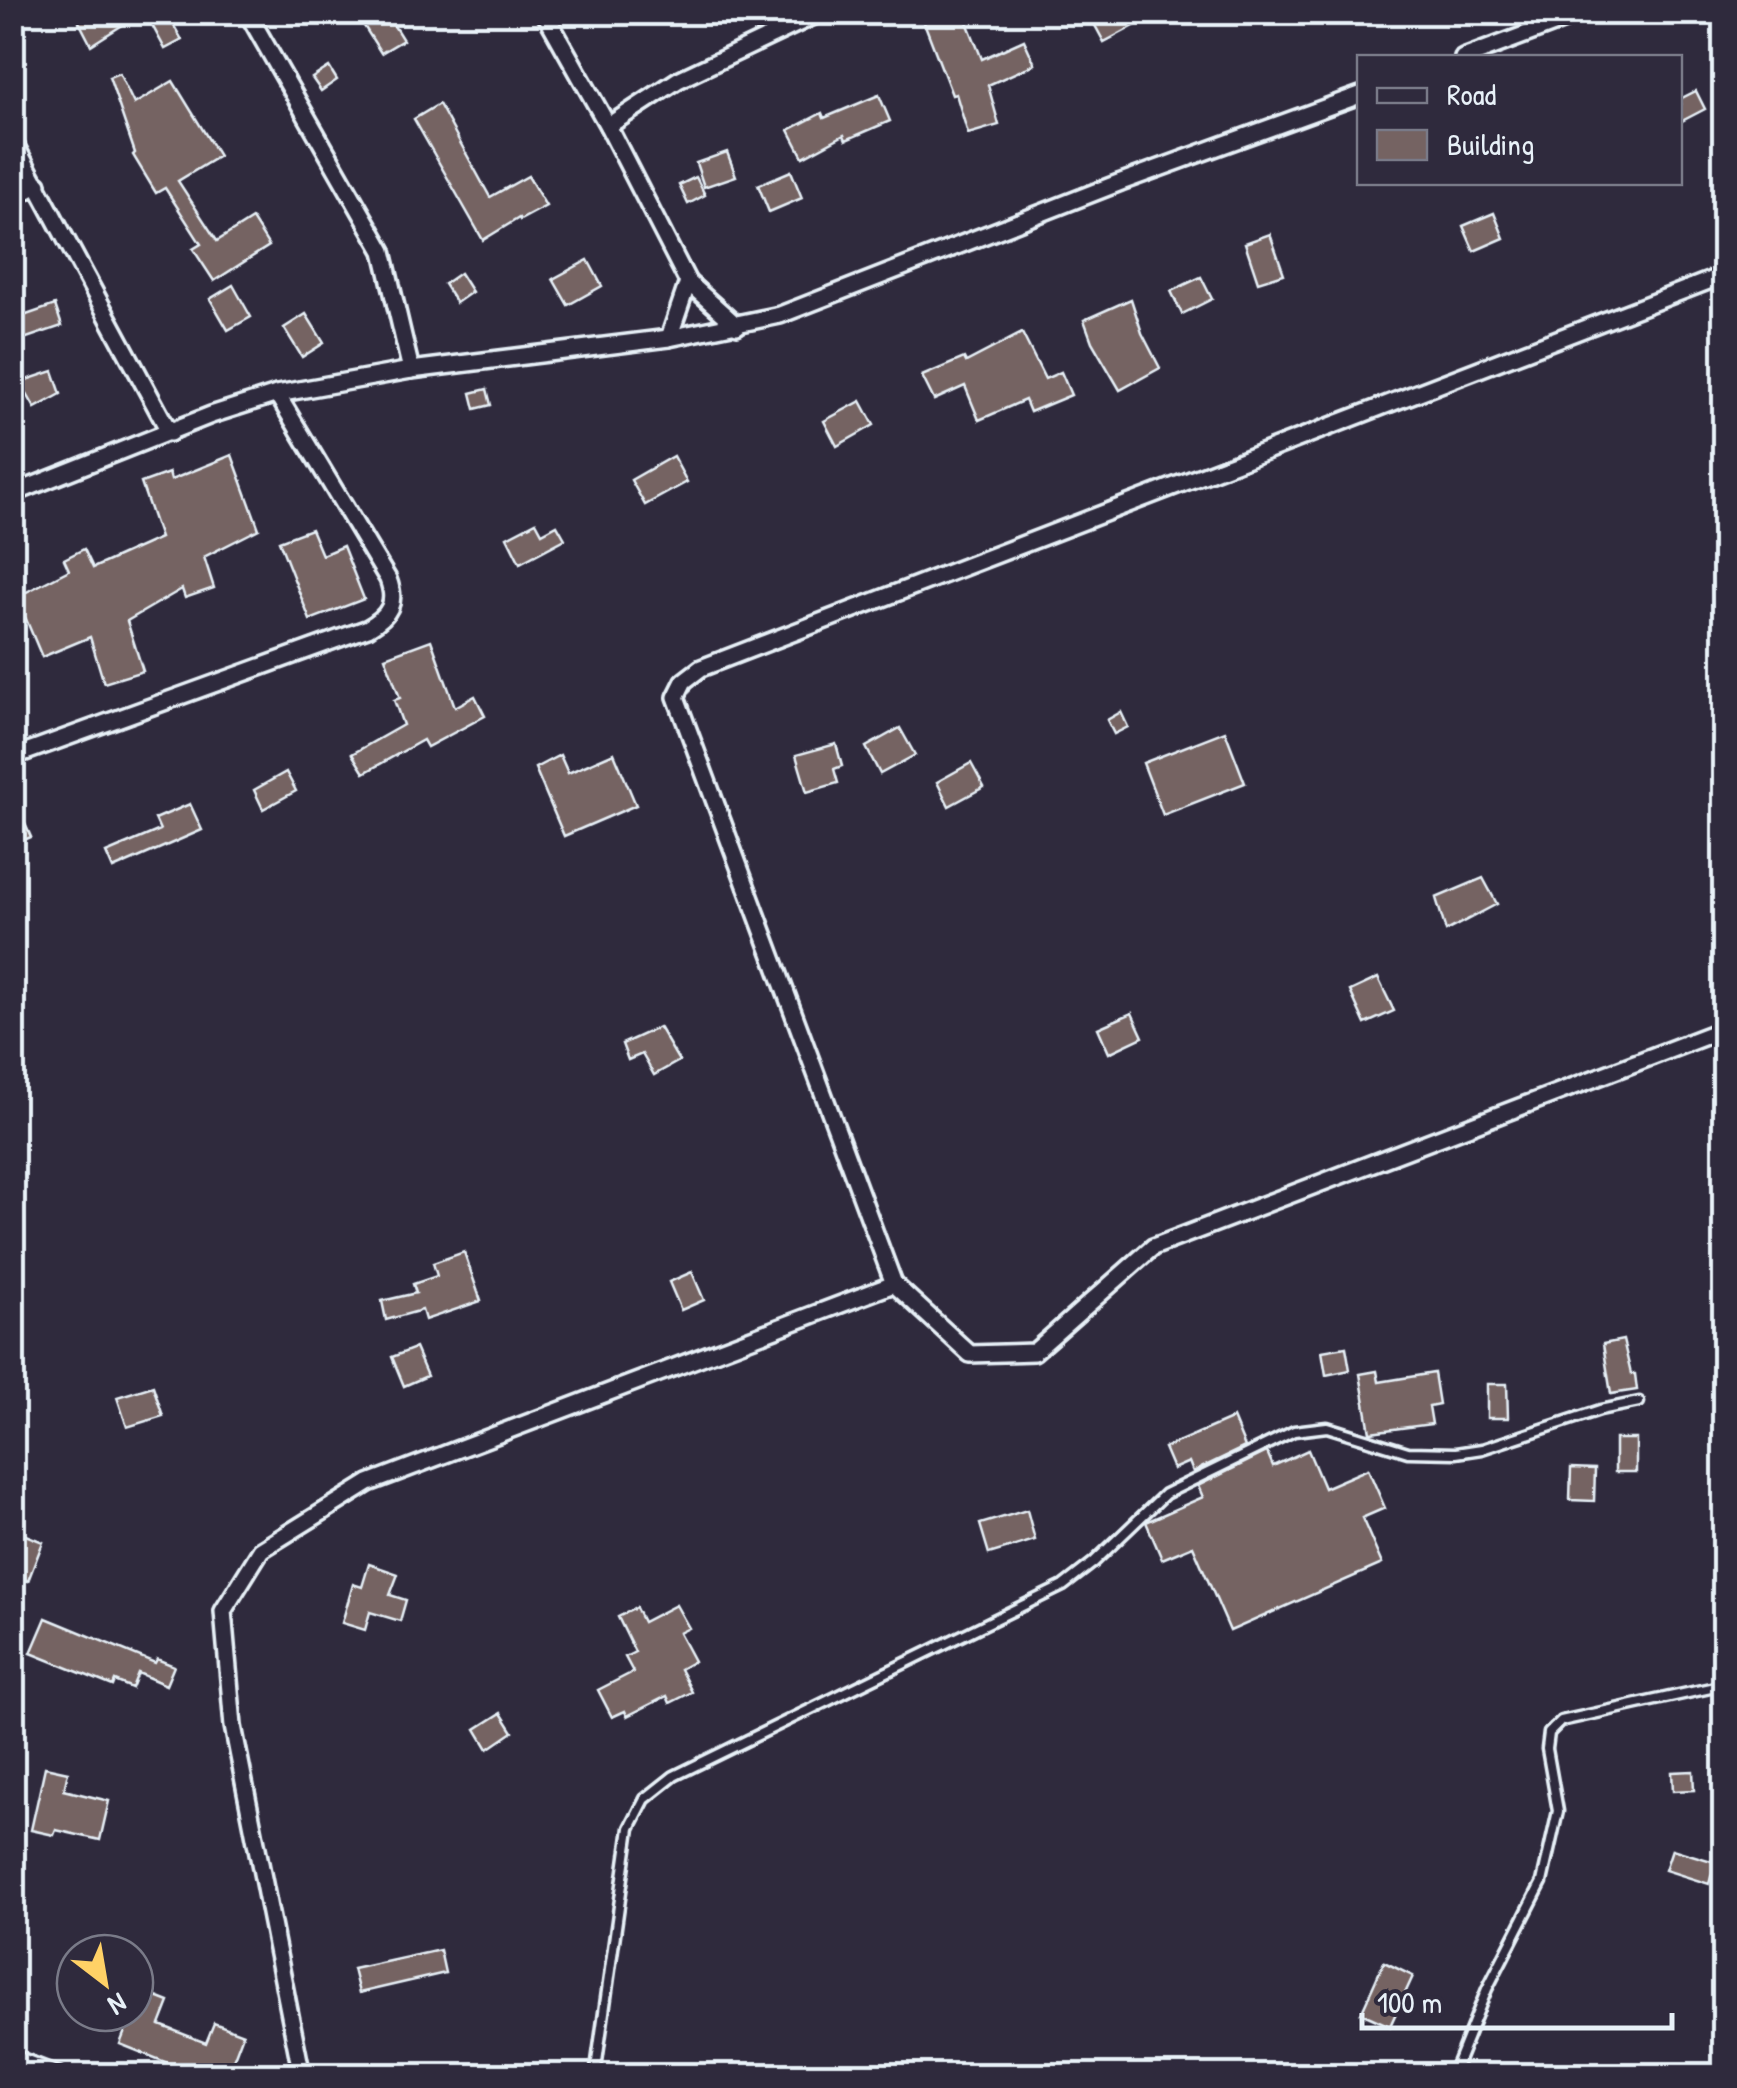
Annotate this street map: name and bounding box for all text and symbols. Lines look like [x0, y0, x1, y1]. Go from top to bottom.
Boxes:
legend [1357, 55, 1682, 185]
text: Road [1447, 74, 1496, 114]
text: Building [1447, 124, 1534, 164]
north arrow [55, 1933, 155, 2033]
scale bar [1362, 1968, 1672, 2030]
text: 100 m [1377, 1982, 1442, 2022]
text: N [102, 1984, 134, 2025]

